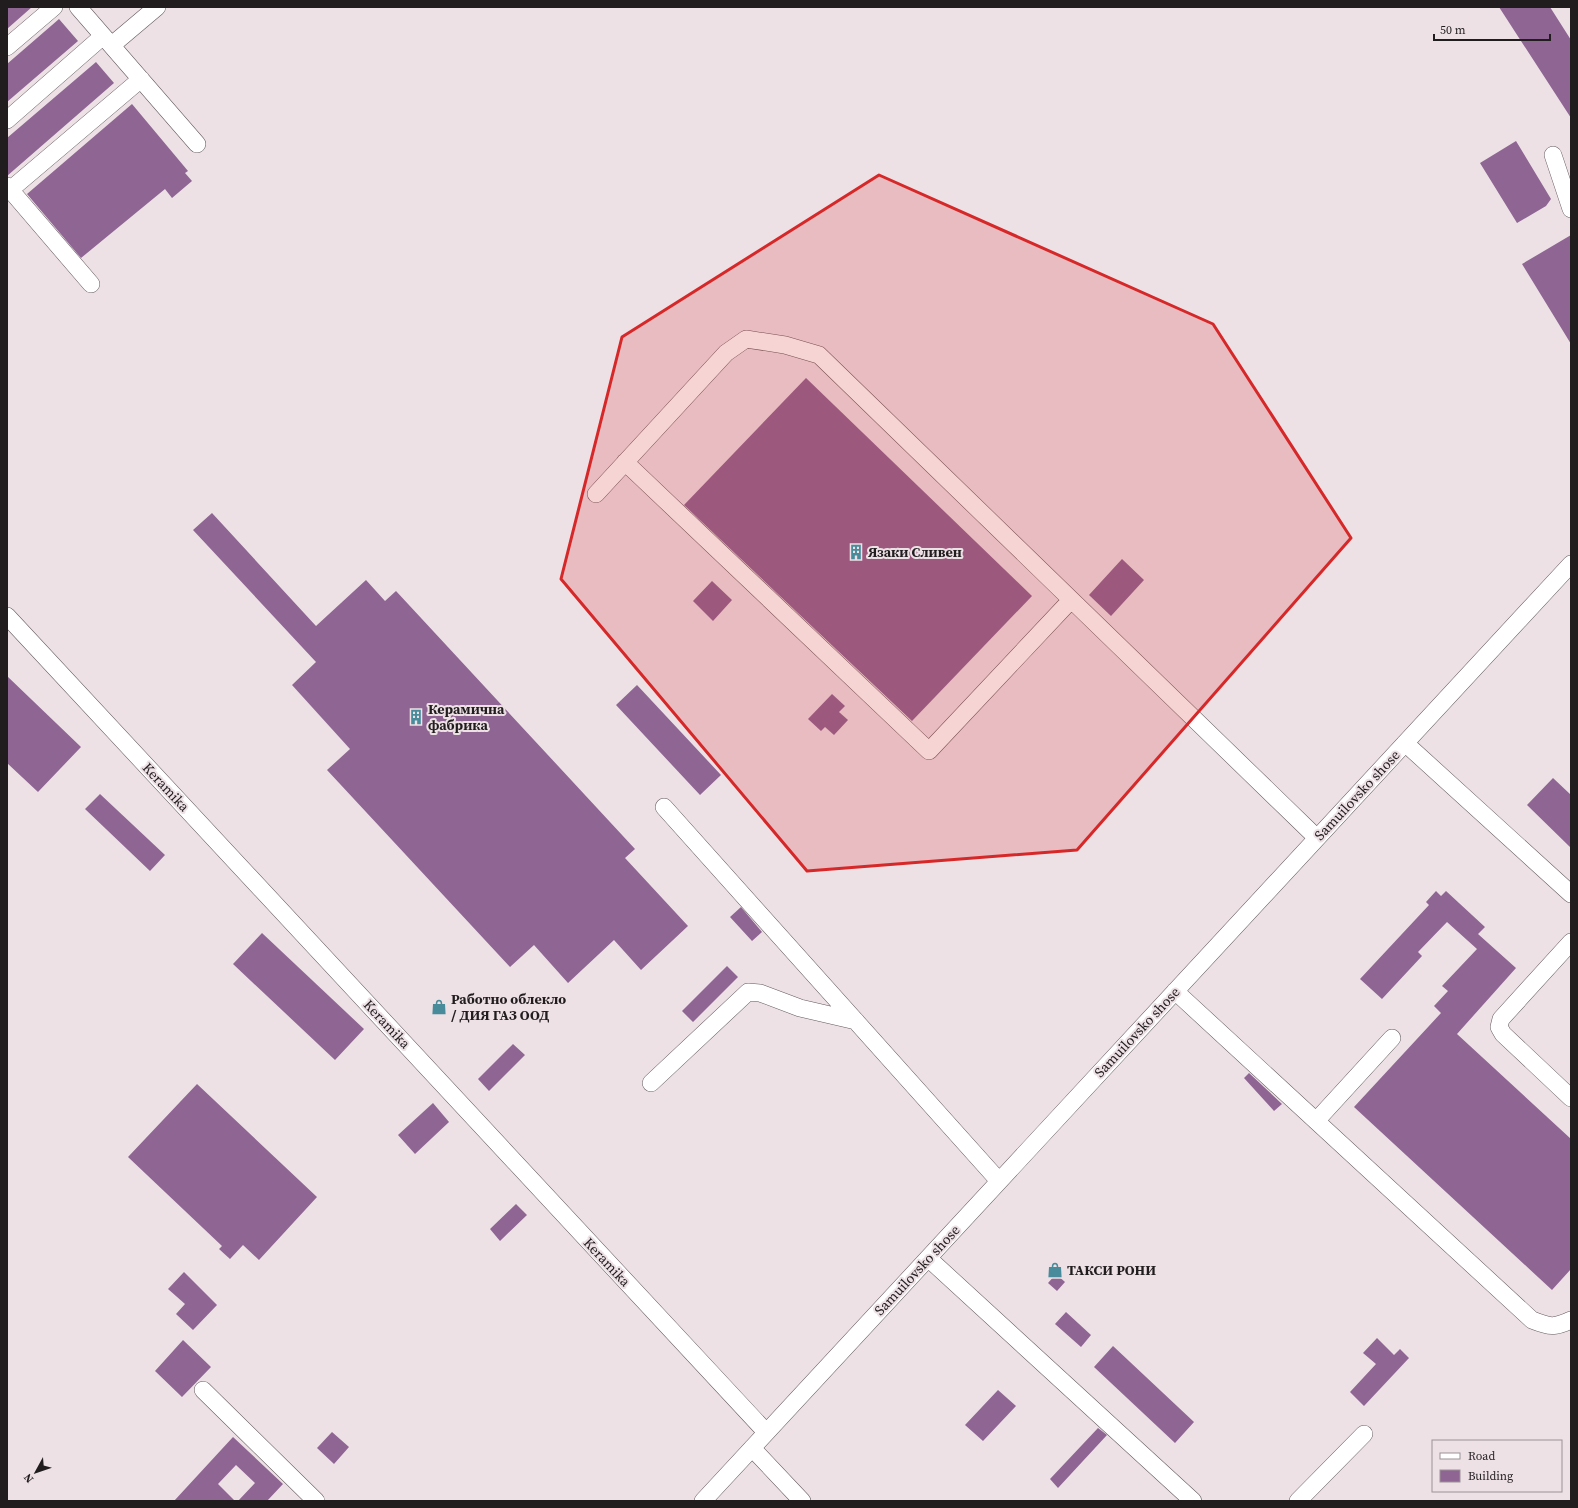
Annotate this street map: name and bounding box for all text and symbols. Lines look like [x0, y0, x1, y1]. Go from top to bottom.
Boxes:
scale bar [1434, 16, 1550, 42]
text: 50 m [1440, 22, 1466, 38]
place label: Язаки Сливен [868, 542, 962, 562]
building icon: Язаки Сливен [847, 543, 865, 561]
place label: Керамична фабрика [428, 699, 505, 735]
building icon: Керамична фабрика [407, 708, 425, 726]
street label: Samuilovsko shose [1310, 745, 1404, 845]
street label: Keramika [138, 758, 195, 817]
street label: Samuilovsko shose [1090, 982, 1184, 1082]
place label: Работно облекло / ДИЯ ГАЗ ООД [451, 989, 566, 1025]
street label: Keramika [359, 995, 416, 1054]
shop icon: Работно облекло / ДИЯ ГАЗ ООД [430, 998, 448, 1016]
street label: Samuilovsko shose [870, 1220, 964, 1320]
street label: Keramika [579, 1233, 636, 1292]
place label: ТАКСИ РОНИ [1067, 1260, 1156, 1280]
shop icon: ТАКСИ РОНИ [1046, 1261, 1064, 1279]
legend [1432, 1440, 1562, 1492]
text: Road [1468, 1448, 1495, 1464]
north arrow [16, 1452, 56, 1492]
text: Building [1468, 1468, 1513, 1484]
text: N [20, 1470, 37, 1486]

